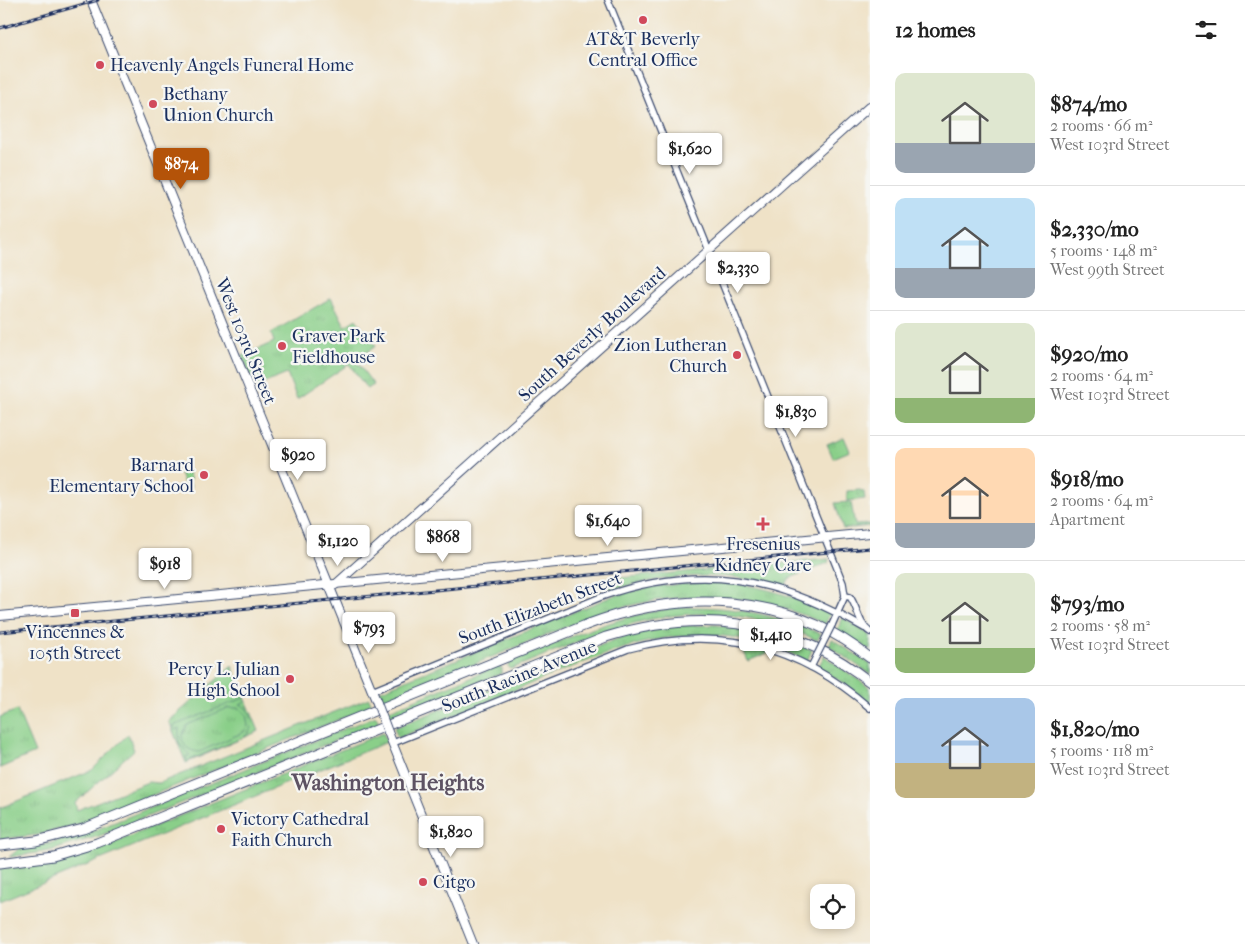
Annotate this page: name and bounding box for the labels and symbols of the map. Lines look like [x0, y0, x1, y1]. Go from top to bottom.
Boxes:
marker: AT&T Beverly Central Office [637, 14, 649, 26]
place label: AT&T Beverly Central Office [585, 29, 701, 71]
place label: Heavenly Angels Funeral Home [110, 55, 354, 76]
marker: Heavenly Angels Funeral Home [94, 59, 106, 71]
place label: Bethany Union Church [163, 84, 274, 126]
marker: Bethany Union Church [147, 98, 159, 110]
pin: $1,620 [649, 132, 731, 175]
pin: $874 [151, 148, 211, 190]
pin: $2,330 [697, 252, 779, 294]
street label: South Beverly Boulevard [514, 262, 671, 406]
street label: West 103rd Street [210, 274, 281, 408]
place label: Graver Park Fieldhouse [292, 326, 386, 368]
place label: Zion Lutheran Church [614, 335, 728, 377]
marker: Graver Park Fieldhouse [276, 340, 288, 352]
marker: Zion Lutheran Church [731, 349, 743, 361]
pin: $1,830 [755, 396, 837, 438]
pin: $920 [268, 438, 328, 481]
place label: Barnard Elementary School [49, 455, 194, 497]
marker: Barnard Elementary School [198, 469, 210, 481]
pin: $1,640 [567, 504, 649, 547]
marker: Fresenius Kidney Care [756, 517, 770, 531]
pin: $868 [413, 520, 473, 563]
pin: $1,120 [297, 524, 379, 567]
place label: Fresenius Kidney Care [714, 534, 812, 576]
pin: $918 [135, 548, 195, 590]
street label: South Elizabeth Street [456, 568, 625, 649]
marker: Vincennes & 105th Street [69, 607, 81, 619]
pin: $793 [339, 612, 399, 654]
pin: $1,410 [730, 618, 812, 661]
place label: Vincennes & 105th Street [24, 622, 125, 664]
street label: South Racine Avenue [439, 636, 600, 717]
place label: Percy L. Julian High School [168, 659, 281, 701]
marker: Percy L. Julian High School [284, 673, 296, 685]
district label: Washington Heights [291, 770, 484, 796]
place label: Victory Cathedral Faith Church [230, 809, 369, 851]
pin: $1,820 [410, 816, 492, 858]
marker: Victory Cathedral Faith Church [215, 823, 227, 835]
place label: Citgo [433, 872, 475, 893]
marker: Citgo [417, 876, 429, 888]

